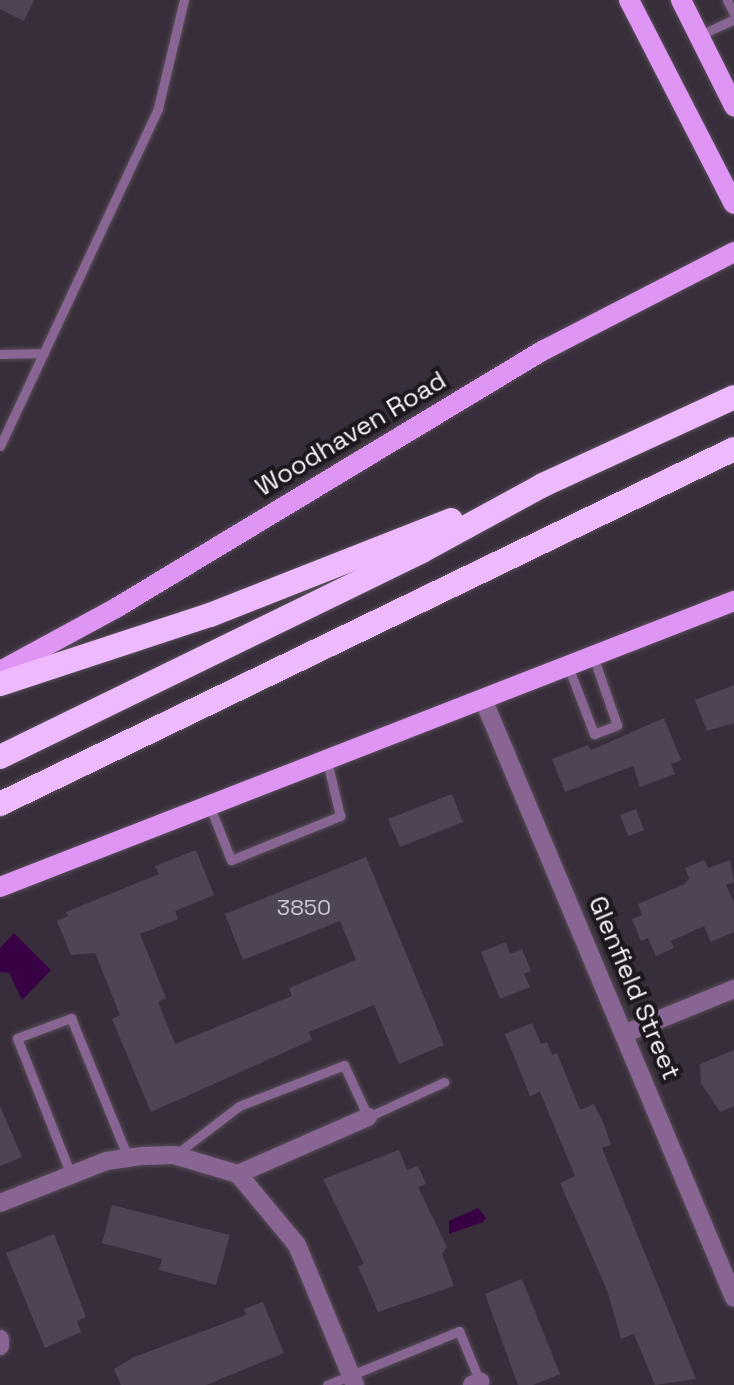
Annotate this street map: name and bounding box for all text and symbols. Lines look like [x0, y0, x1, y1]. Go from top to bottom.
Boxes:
street label: Woodhaven Road [250, 365, 452, 503]
street label: Glenfield Street [581, 892, 687, 1084]
house number: 3850 [277, 895, 331, 921]

